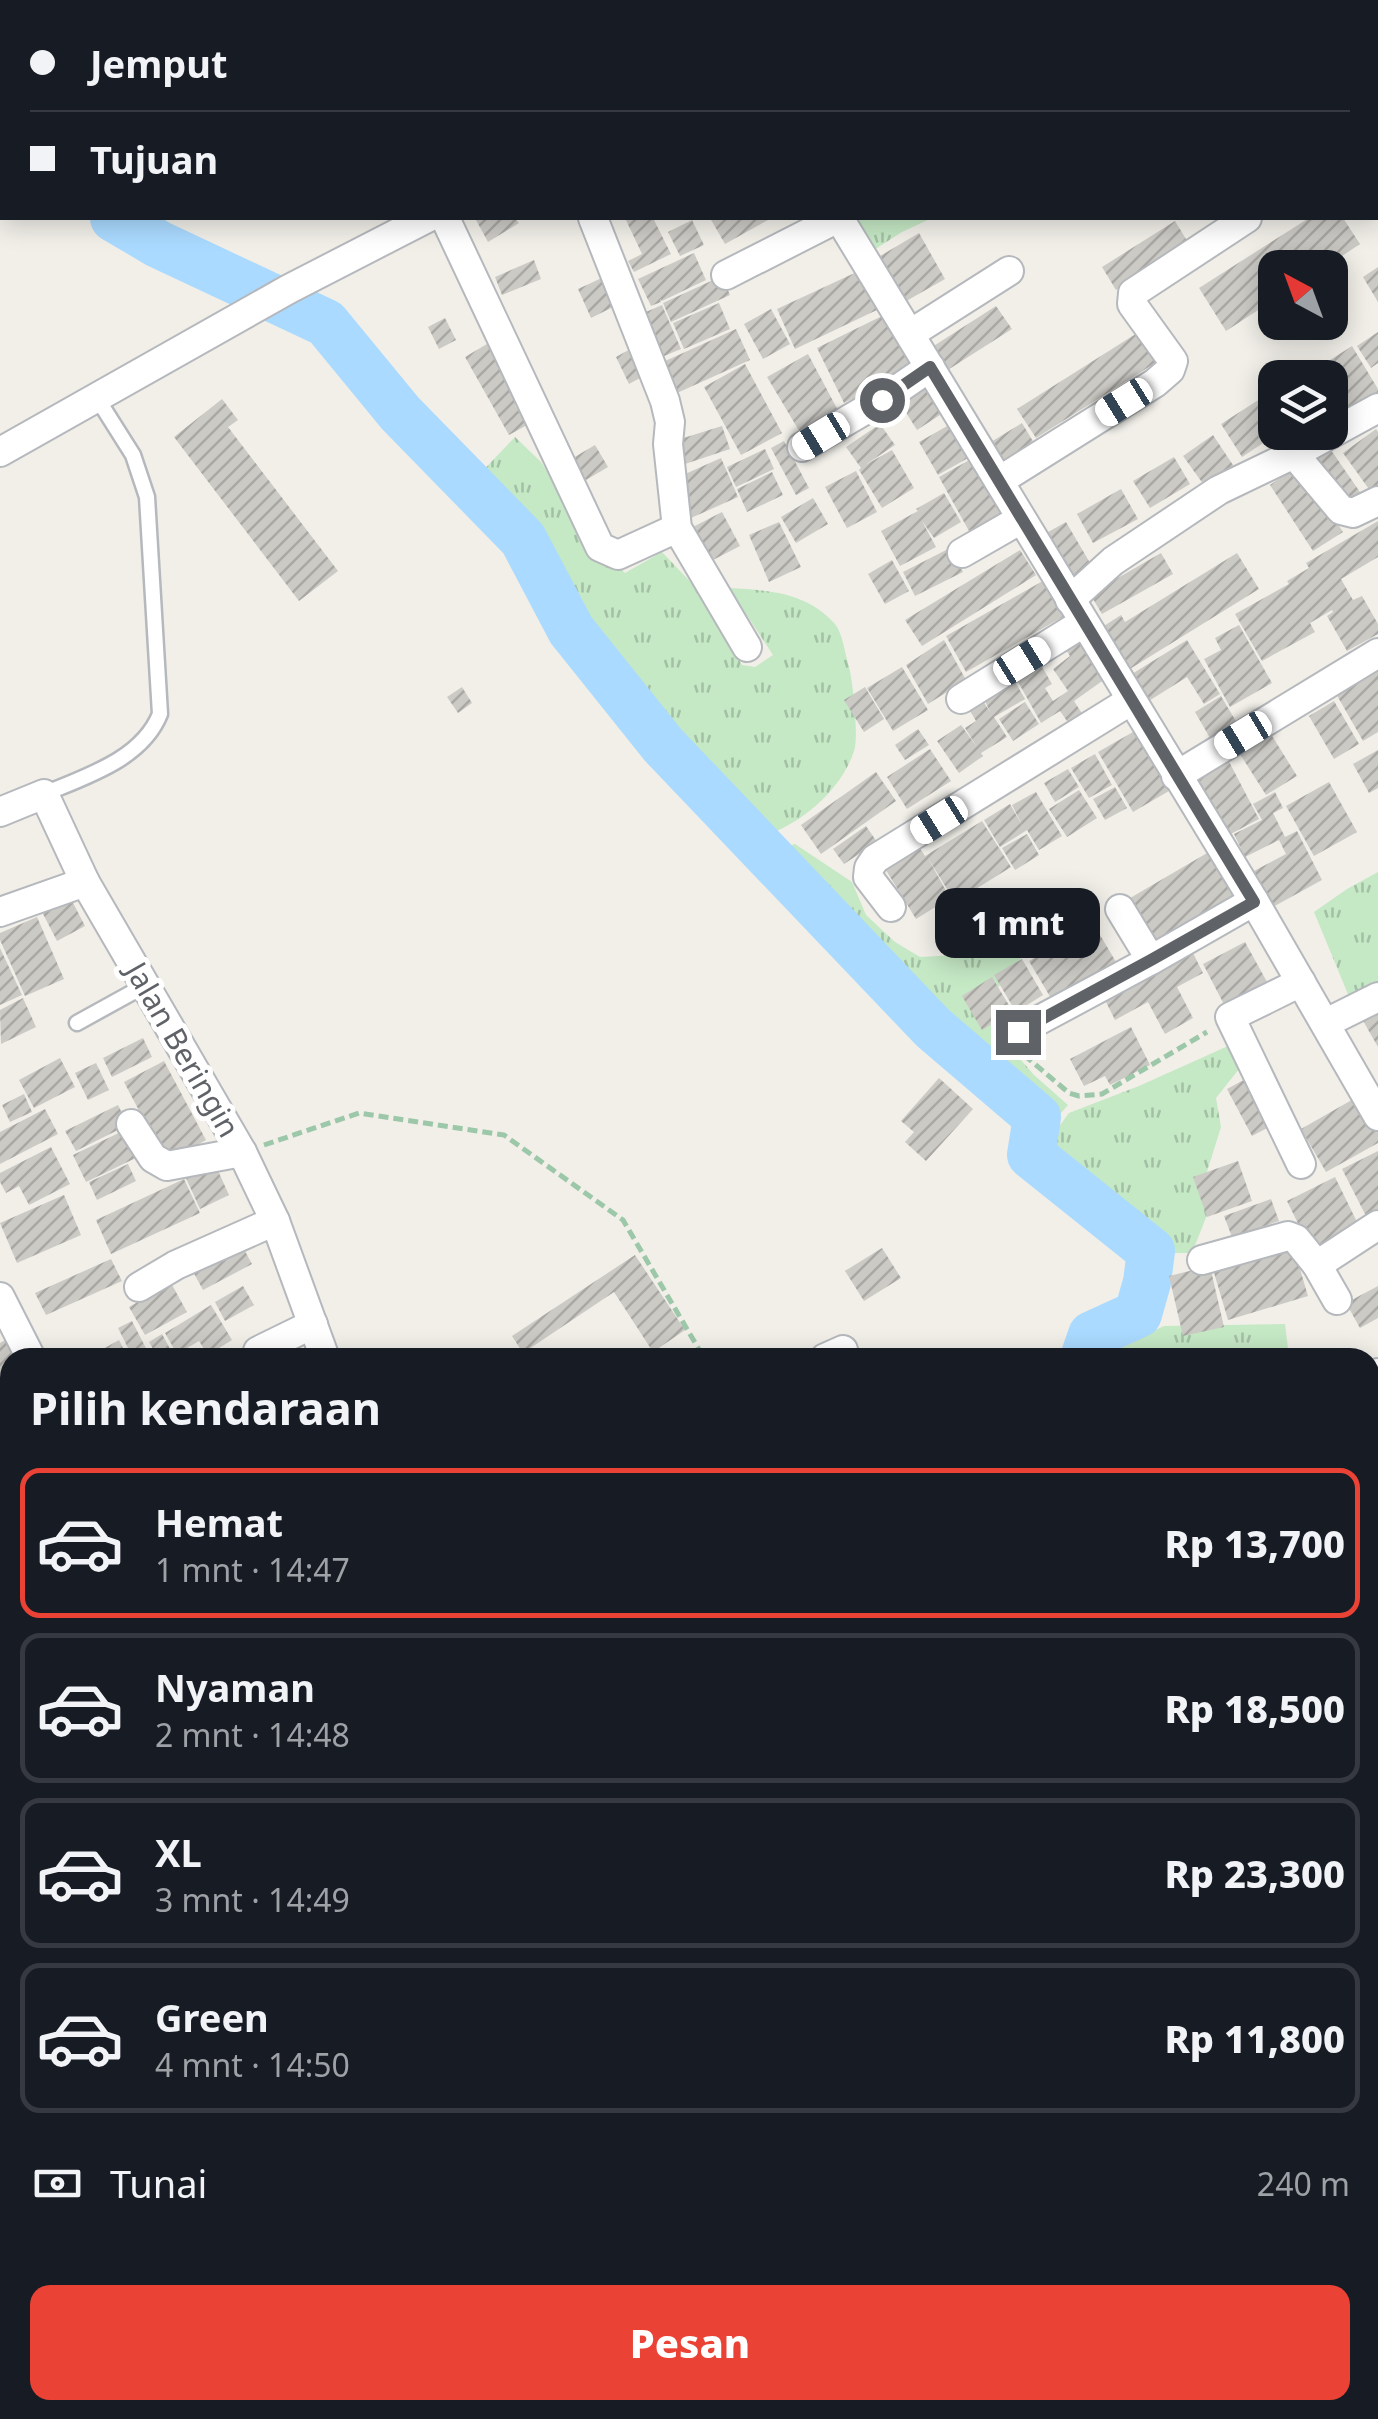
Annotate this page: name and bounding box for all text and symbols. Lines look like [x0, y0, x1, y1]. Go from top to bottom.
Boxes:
text: Jemput [90, 37, 228, 89]
text: Tujuan [90, 133, 218, 185]
north arrow [1258, 250, 1348, 340]
map controls [1258, 250, 1348, 450]
button: layers [1258, 360, 1348, 450]
car [1091, 373, 1157, 431]
route start [860, 378, 905, 423]
car [788, 408, 854, 464]
car [989, 632, 1055, 690]
car [1210, 707, 1276, 763]
car [906, 791, 972, 849]
callout: 1 mnt [936, 887, 1100, 957]
text: 1 mnt [971, 901, 1064, 944]
street label: Jalan Beringin [115, 952, 250, 1144]
route end [996, 1010, 1041, 1055]
text: Pilih kendaraan [30, 1377, 381, 1438]
text: Hemat [155, 1496, 283, 1548]
icon: car [35, 1498, 125, 1588]
text: Rp 13,700 [1165, 1517, 1345, 1569]
text: 1 mnt · 14:47 [155, 1548, 350, 1591]
text: Nyaman [155, 1661, 315, 1713]
icon: car [35, 1663, 125, 1753]
text: Rp 18,500 [1165, 1682, 1345, 1734]
text: 2 mnt · 14:48 [155, 1713, 350, 1756]
text: XL [155, 1826, 202, 1878]
icon: car [35, 1828, 125, 1918]
text: Rp 23,300 [1165, 1847, 1345, 1899]
text: 3 mnt · 14:49 [155, 1878, 350, 1921]
text: Green [155, 1991, 269, 2043]
icon: car [35, 1993, 125, 2083]
text: Rp 11,800 [1165, 2012, 1345, 2064]
text: 4 mnt · 14:50 [155, 2043, 350, 2086]
icon: cash [30, 2156, 85, 2211]
text: Tunai [110, 2157, 207, 2209]
text: 240 m [1257, 2162, 1350, 2205]
button: Pesan [30, 2285, 1350, 2400]

